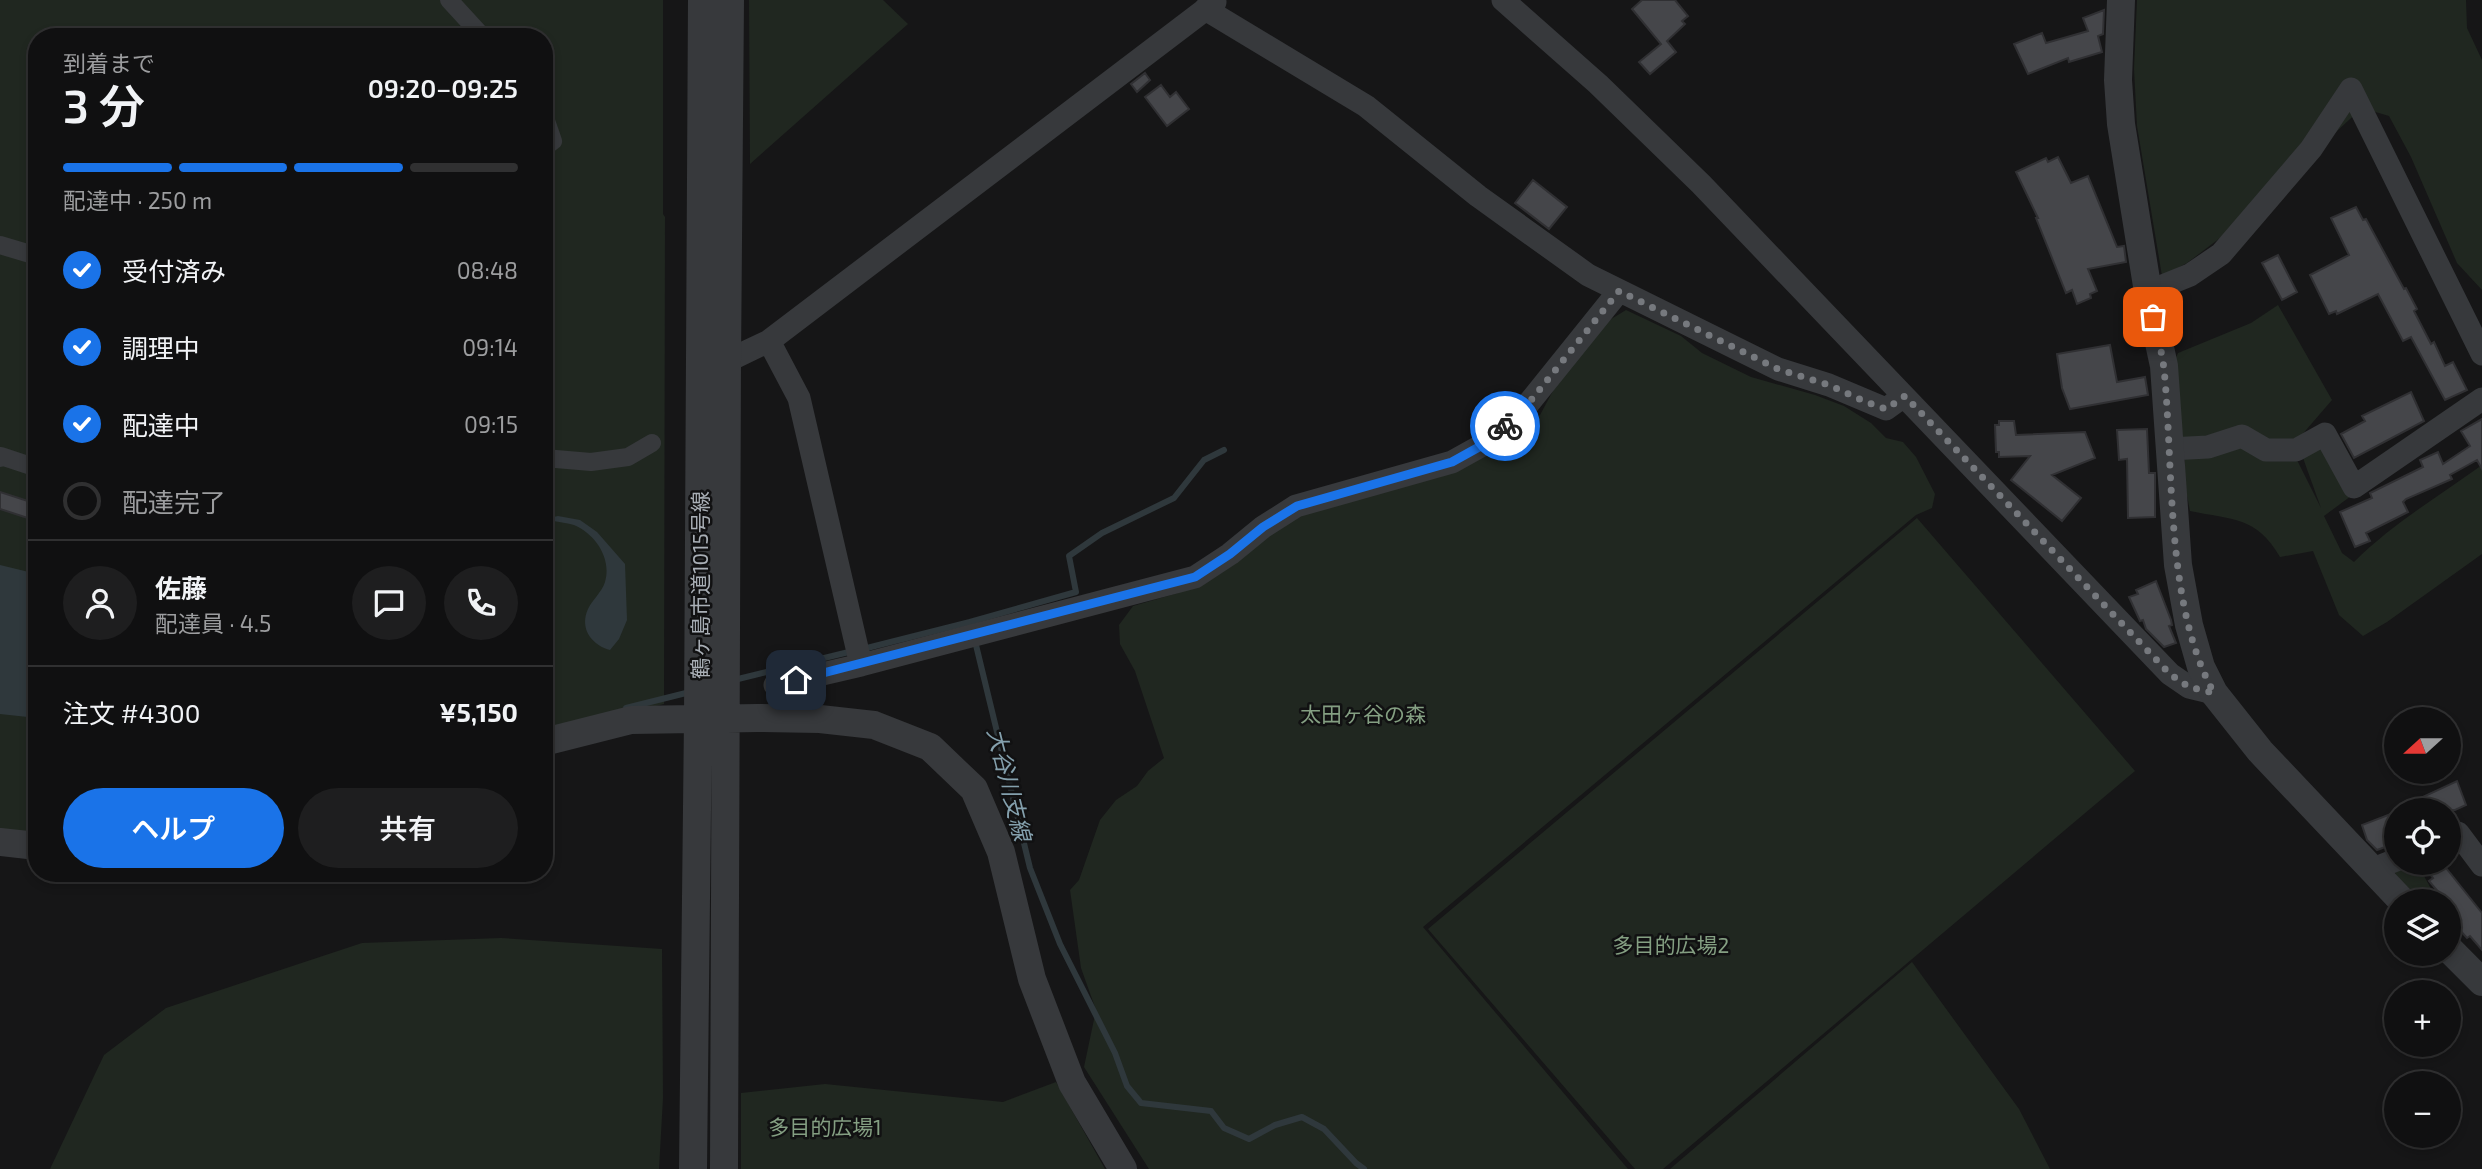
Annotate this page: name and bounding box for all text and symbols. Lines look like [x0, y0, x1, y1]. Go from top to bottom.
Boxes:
text: 到着まで [63, 49, 155, 77]
text: 09:20–09:25 [368, 72, 518, 103]
text: 3 分 [63, 77, 145, 132]
text: 配達中 · 250 m [63, 186, 212, 214]
icon: check [63, 251, 101, 289]
text: 受付済み [122, 255, 226, 286]
text: 08:48 [457, 256, 518, 284]
pin [2123, 287, 2183, 347]
icon: bag [2134, 298, 2172, 336]
icon: check [63, 328, 101, 366]
text: 調理中 [122, 332, 200, 363]
text: 09:14 [462, 333, 518, 361]
courier [1470, 391, 1540, 461]
icon: check [63, 405, 101, 443]
icon: bike [1486, 407, 1524, 445]
text: 配達中 [122, 409, 200, 440]
text: 09:15 [464, 410, 518, 438]
text: 配達完了 [122, 486, 226, 517]
street label: 鶴ヶ島市道1015号線 [687, 491, 712, 679]
button: person [63, 566, 137, 640]
button: chat [352, 566, 426, 640]
button: phone [444, 566, 518, 640]
text: 佐藤 [155, 572, 207, 603]
text: 配達員 · 4.5 [155, 609, 271, 637]
pin [766, 650, 826, 710]
icon: home [777, 661, 815, 699]
text: ¥5,150 [439, 696, 518, 727]
text: 注文 #4300 [63, 697, 200, 728]
park label: 太田ヶ谷の森 [1300, 701, 1426, 726]
north arrow [2384, 707, 2460, 784]
map controls [2384, 707, 2461, 1148]
water label: 大谷川支線 [983, 725, 1038, 846]
button: ヘルプ [63, 788, 284, 868]
button: 共有 [298, 788, 518, 868]
button: locate [2384, 798, 2461, 875]
button: layers [2384, 889, 2461, 966]
park label: 多目的広場2 [1613, 932, 1729, 957]
button: + [2384, 980, 2461, 1057]
button: − [2384, 1071, 2461, 1148]
park label: 多目的広場1 [768, 1114, 882, 1139]

